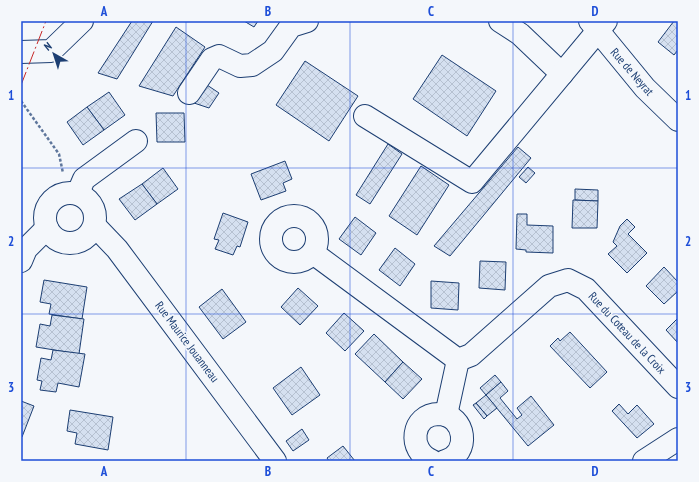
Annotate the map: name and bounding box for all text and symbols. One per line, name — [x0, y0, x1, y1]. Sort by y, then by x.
text: A — [100, 3, 108, 20]
text: B — [265, 3, 271, 20]
text: C — [428, 3, 434, 20]
text: D — [592, 3, 599, 20]
north arrow — [34, 34, 74, 74]
text: N — [41, 39, 54, 54]
street label: Rue de Neyrat — [608, 45, 658, 99]
text: 1 — [8, 87, 14, 104]
text: 1 — [685, 87, 691, 104]
text: 2 — [8, 233, 14, 250]
text: 2 — [685, 233, 691, 250]
street label: Rue du Coteau de la Croix — [586, 289, 669, 377]
street label: Rue Maurice Jouanneau — [152, 298, 223, 385]
text: 3 — [8, 379, 14, 396]
text: 3 — [685, 379, 691, 396]
text: A — [100, 463, 108, 480]
text: B — [265, 463, 271, 480]
text: C — [428, 463, 434, 480]
text: D — [592, 463, 599, 480]

